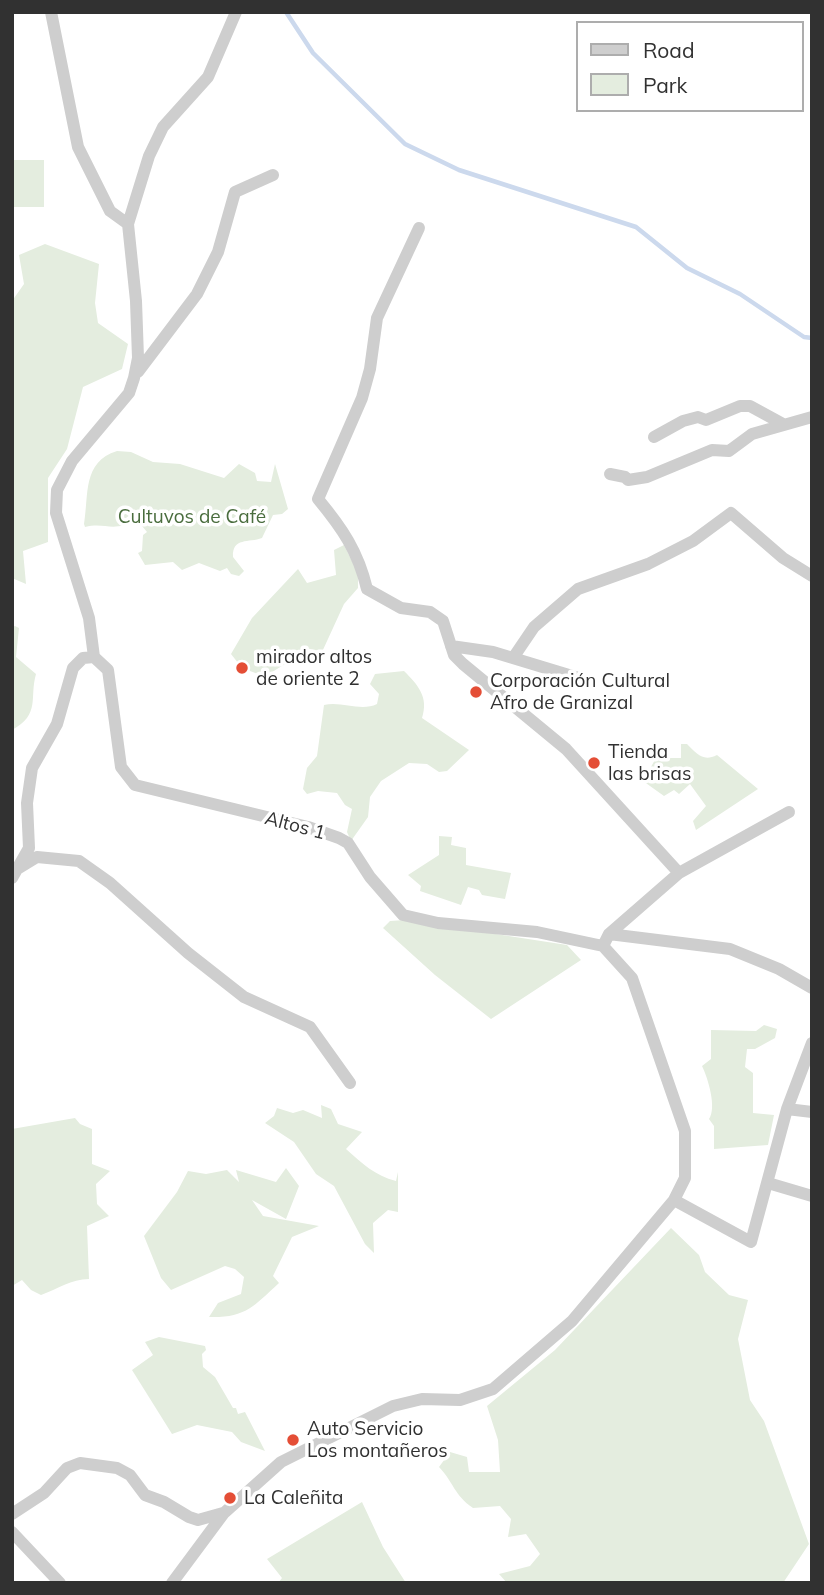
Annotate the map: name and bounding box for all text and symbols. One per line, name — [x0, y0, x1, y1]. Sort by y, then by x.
legend — [576, 21, 803, 112]
text: Road — [643, 37, 694, 63]
text: Park — [643, 72, 687, 98]
park label: Cultuvos de Café — [118, 506, 266, 528]
place label: mirador altos de oriente 2 — [256, 646, 372, 690]
marker: mirador altos de oriente 2 — [234, 660, 250, 676]
place label: Corporación Cultural Afro de Granizal — [490, 670, 670, 714]
marker: Corporación Cultural Afro de Granizal — [468, 684, 484, 700]
place label: Tienda las brisas — [608, 741, 691, 785]
marker: Tienda las brisas — [586, 755, 602, 771]
street label: Altos 1 — [262, 807, 328, 845]
place label: Auto Servicio Los montañeros — [307, 1418, 448, 1462]
marker: Auto Servicio Los montañeros — [285, 1432, 301, 1448]
place label: La Caleñita — [244, 1487, 343, 1509]
marker: La Caleñita — [222, 1490, 238, 1506]

